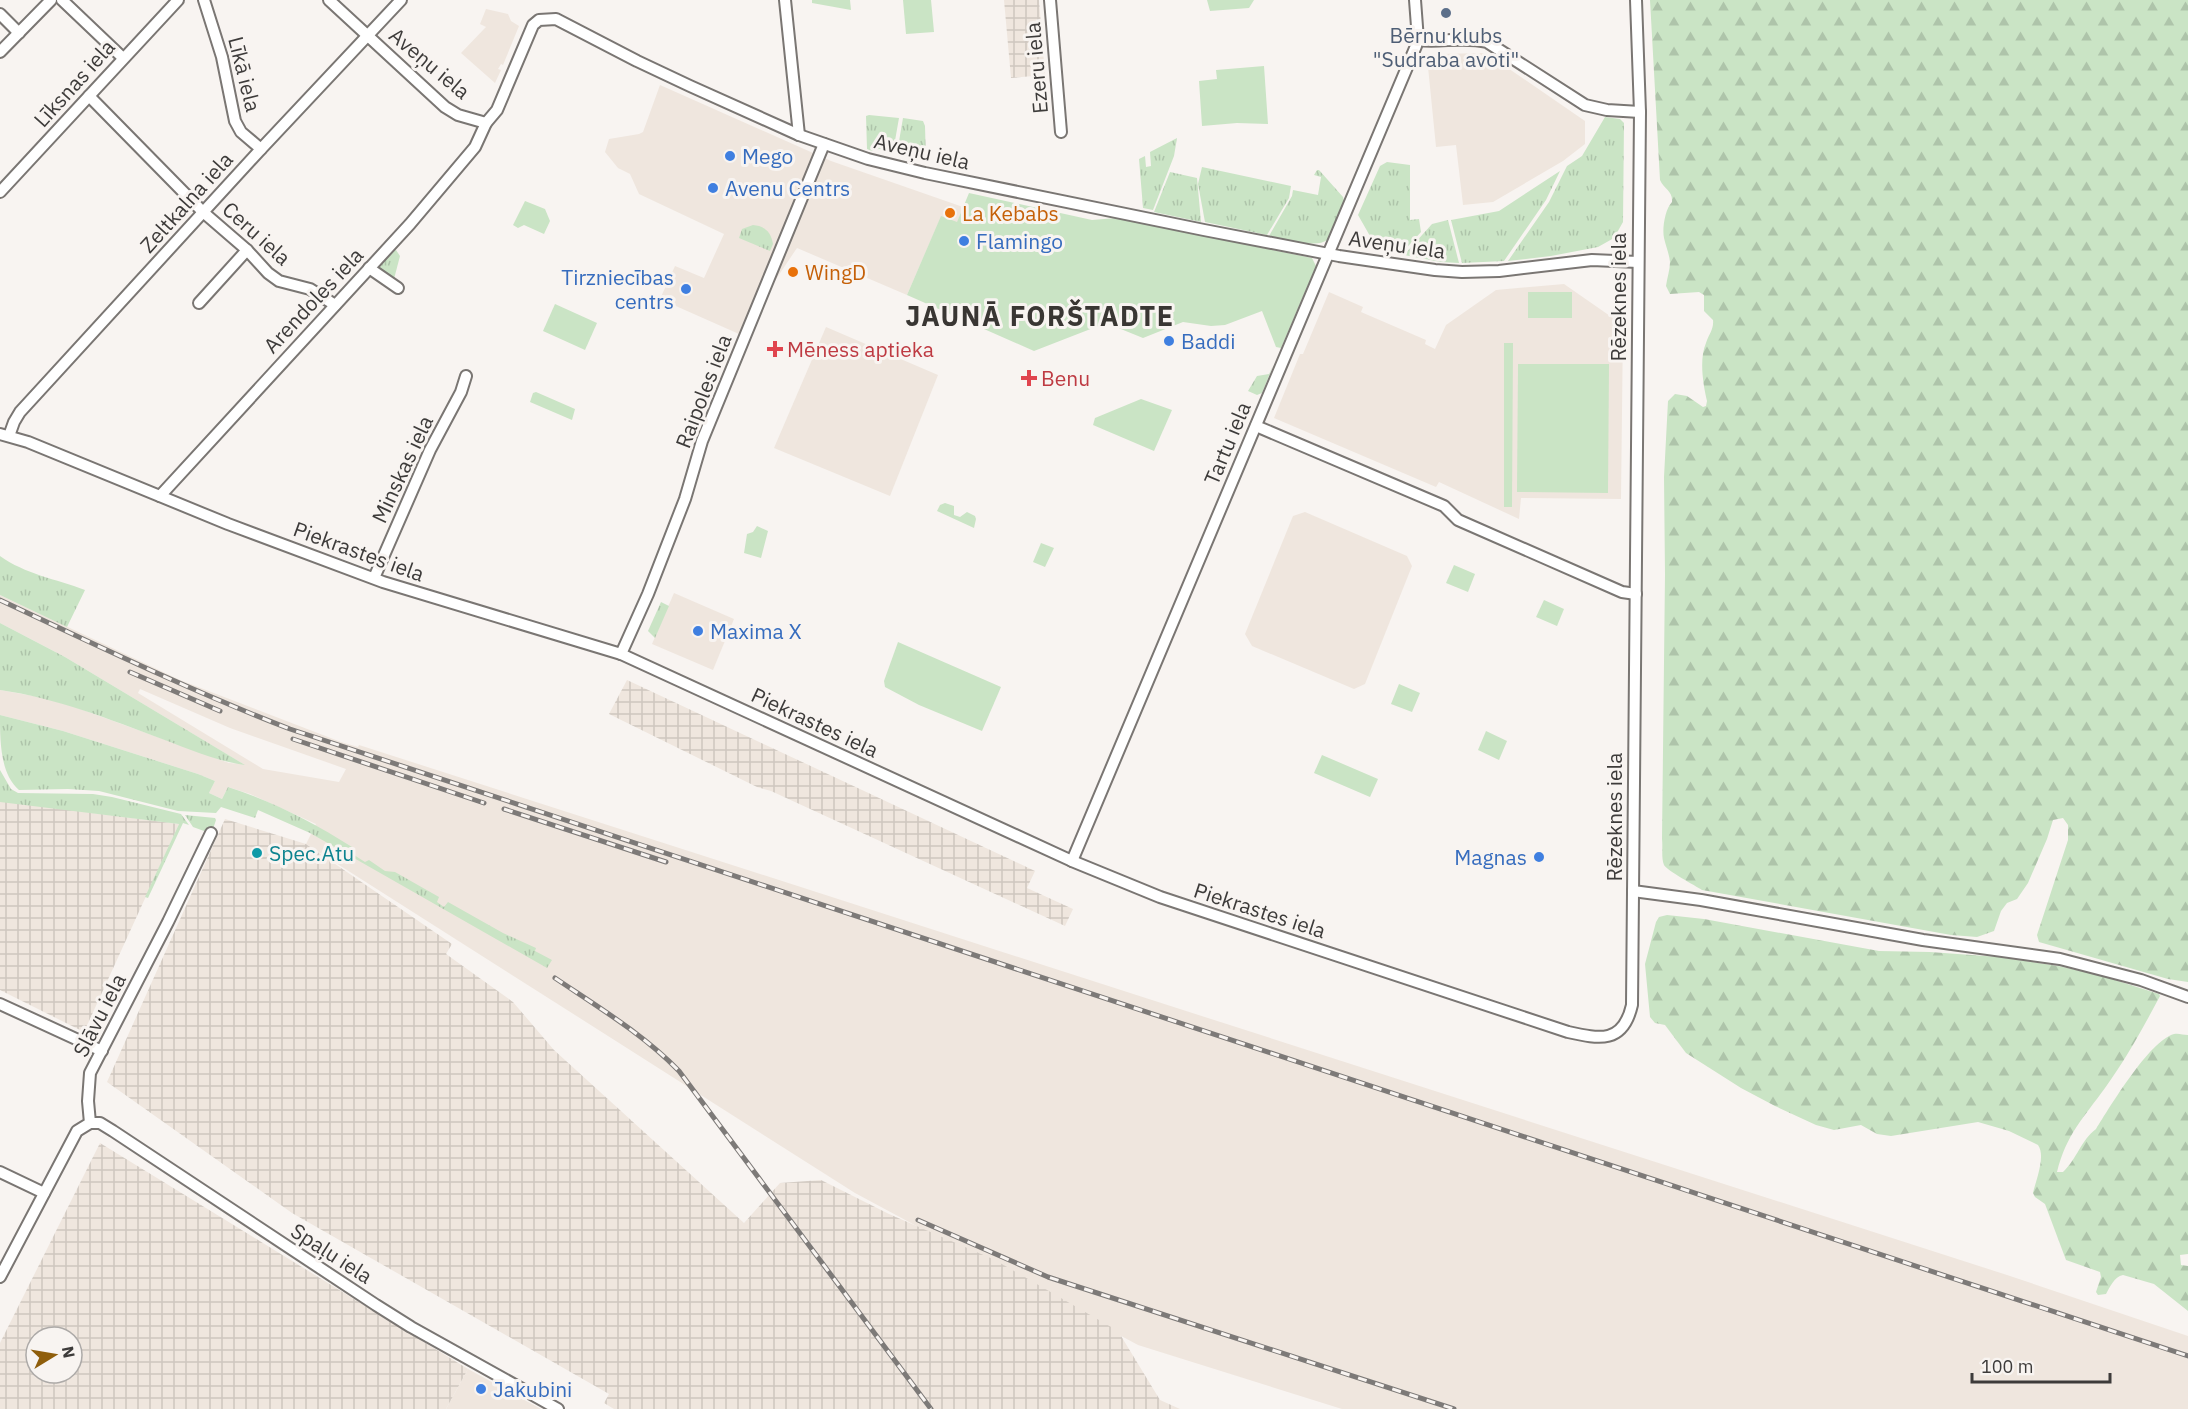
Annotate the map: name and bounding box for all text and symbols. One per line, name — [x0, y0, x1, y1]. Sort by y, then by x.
marker: Bērnu klubs "Sudraba avoti" — [1439, 6, 1453, 20]
street label: Aveņu iela — [384, 21, 476, 105]
street label: Ezeru iela — [1018, 21, 1054, 115]
place label: Bērnu klubs "Sudraba avoti" — [1373, 21, 1519, 73]
street label: Līksnas iela — [27, 33, 121, 133]
street label: Līkā iela — [222, 33, 268, 115]
street label: Aveņu iela — [871, 126, 973, 176]
place label: Mego — [742, 142, 793, 170]
street label: Zeltkalna iela — [133, 146, 239, 258]
marker: Mego — [723, 149, 737, 163]
place label: Avenu Centrs — [725, 174, 850, 202]
marker: Avenu Centrs — [706, 181, 720, 195]
street label: Ceru iela — [217, 195, 297, 271]
place label: La Kebabs — [962, 199, 1059, 227]
marker: La Kebabs — [943, 206, 957, 220]
street label: Aveņu iela — [1347, 223, 1447, 265]
place label: Flamingo — [976, 227, 1063, 255]
street label: Rēzeknes iela — [1604, 232, 1632, 362]
marker: Flamingo — [957, 234, 971, 248]
street label: Arendoles iela — [257, 241, 369, 359]
place label: WingD — [805, 258, 866, 286]
place label: Tirzniecības centrs — [561, 263, 674, 315]
marker: WingD — [786, 265, 800, 279]
marker: Tirzniecības centrs — [679, 282, 693, 296]
district label: JAUNĀ FORŠTADTE — [905, 298, 1175, 333]
place label: Baddi — [1181, 327, 1236, 355]
street label: Raipoles iela — [668, 330, 738, 452]
marker: Baddi — [1162, 334, 1176, 348]
place label: Mēness aptieka — [787, 335, 934, 363]
marker: Mēness aptieka — [768, 342, 782, 356]
place label: Benu — [1041, 364, 1090, 392]
marker: Benu — [1022, 371, 1036, 385]
street label: Tartu iela — [1197, 397, 1257, 489]
street label: Minskas iela — [365, 411, 439, 527]
street label: Piekrastes iela — [290, 514, 428, 588]
place label: Maxima X — [710, 617, 802, 645]
marker: Maxima X — [691, 624, 705, 638]
street label: Piekrastes iela — [747, 680, 883, 764]
street label: Rēzeknes iela — [1600, 752, 1628, 882]
place label: Spec.Atu — [269, 839, 354, 867]
place label: Magnas — [1454, 843, 1527, 871]
marker: Spec.Atu — [250, 846, 264, 860]
marker: Magnas — [1532, 850, 1546, 864]
street label: Piekrastes iela — [1190, 875, 1330, 945]
street label: Slāvu iela — [66, 969, 132, 1061]
street label: Spaļu iela — [286, 1216, 378, 1290]
north arrow — [24, 1325, 84, 1385]
text: N — [58, 1345, 80, 1360]
scale bar — [1972, 1346, 2110, 1384]
text: 100 m — [1981, 1355, 2033, 1378]
place label: Jakubini — [493, 1375, 572, 1403]
marker: Jakubini — [474, 1382, 488, 1396]

